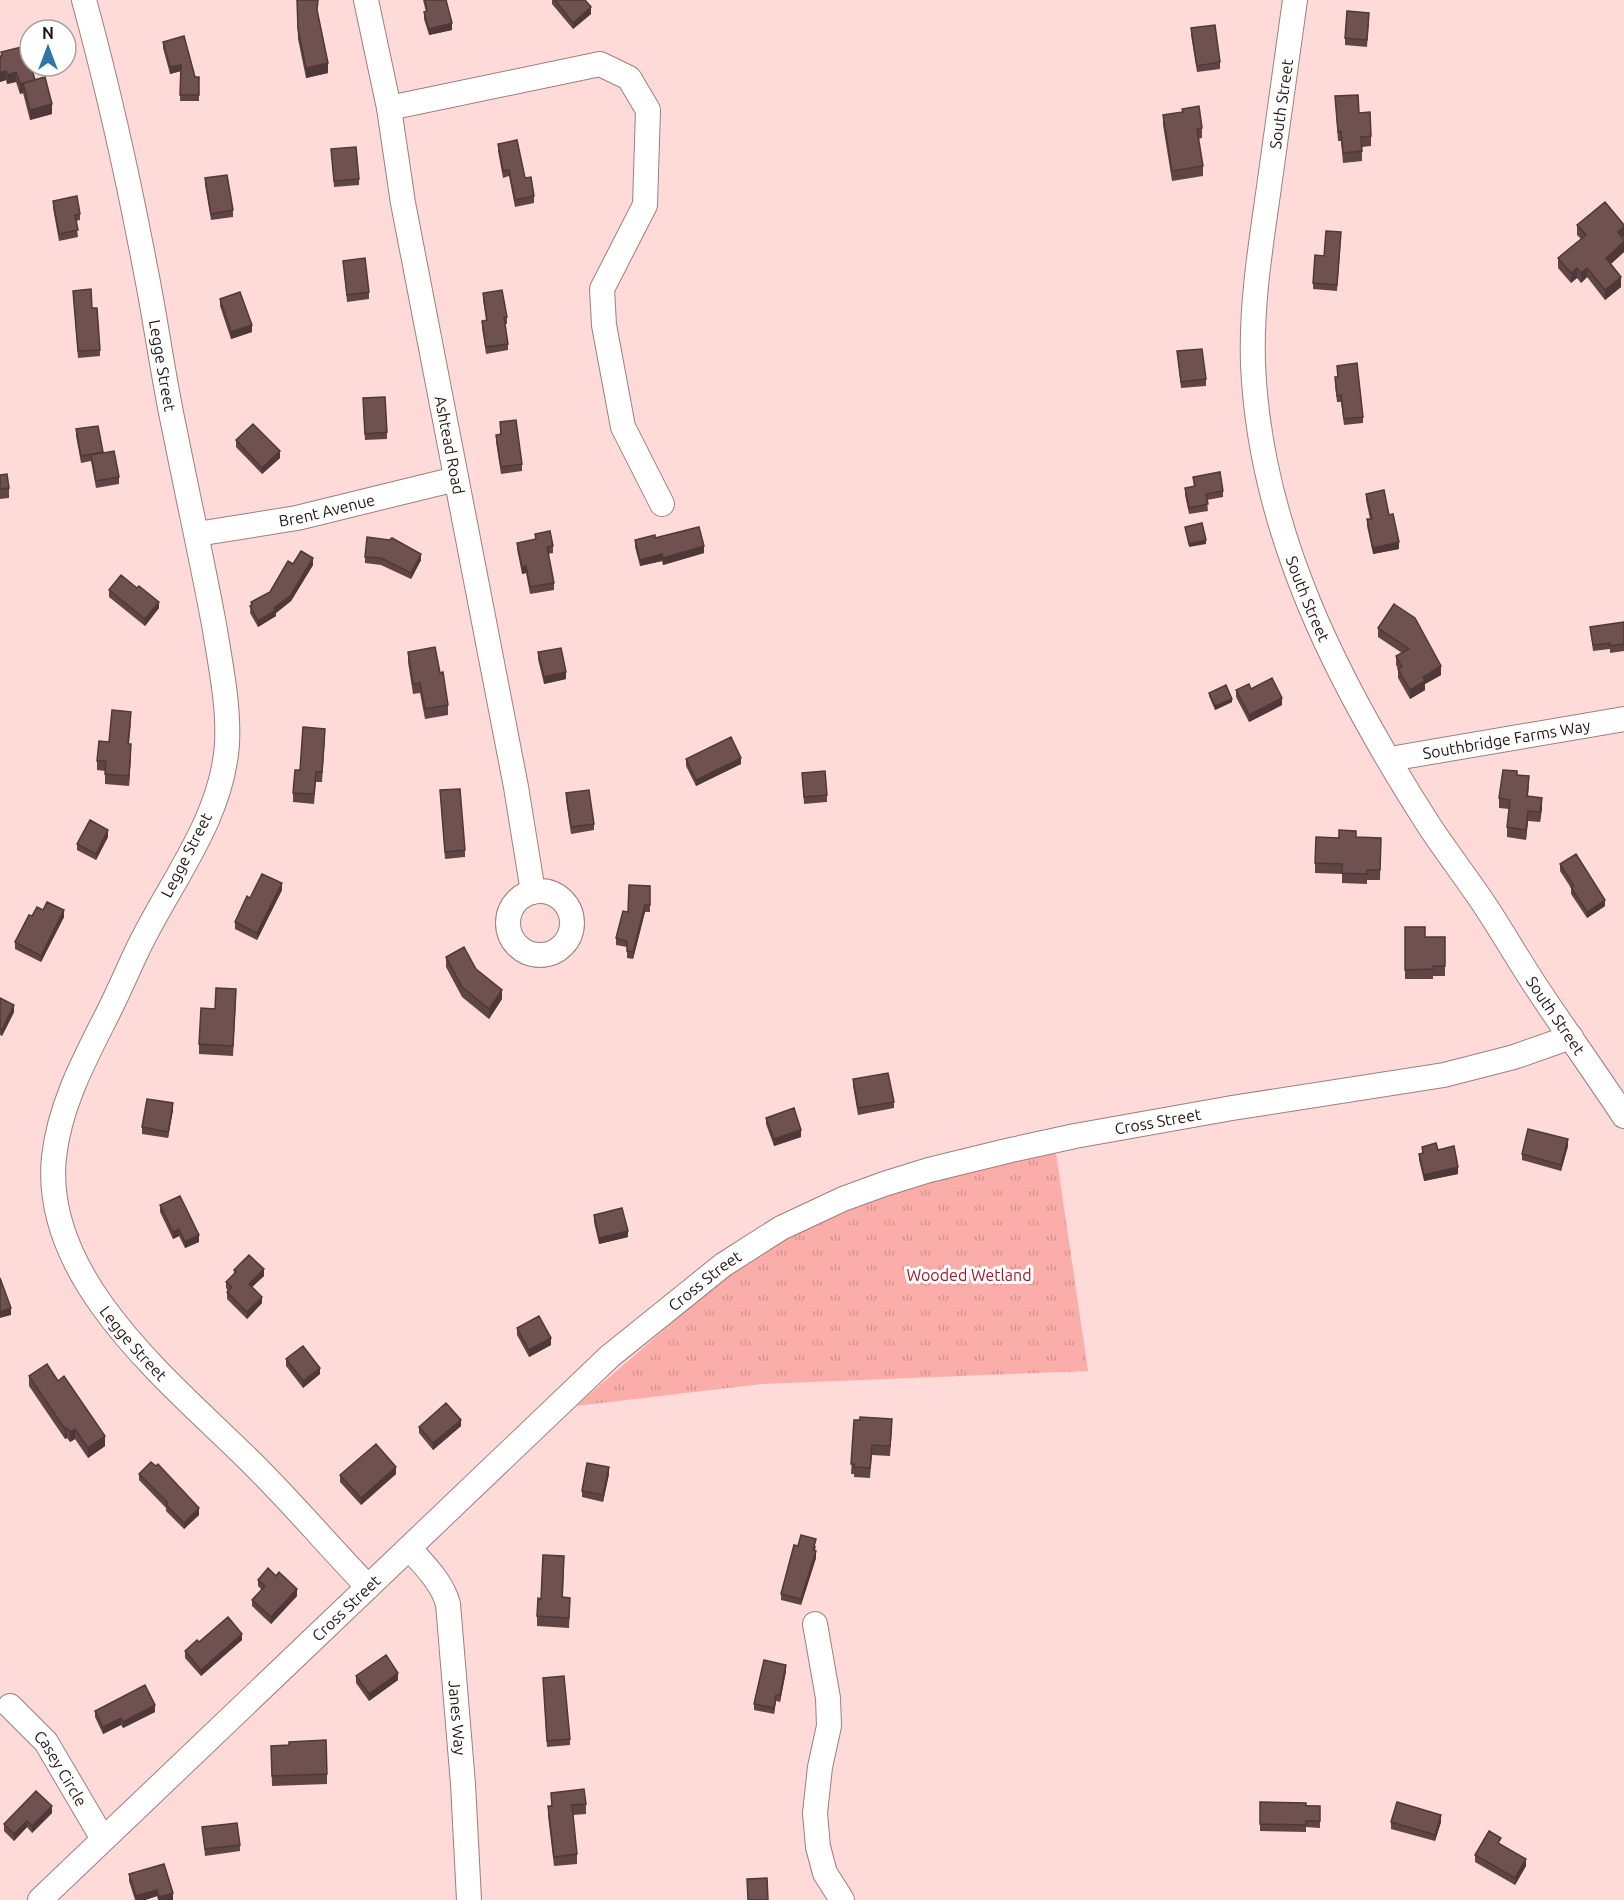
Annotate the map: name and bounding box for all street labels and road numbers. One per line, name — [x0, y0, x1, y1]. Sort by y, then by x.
street label: South Street — [1266, 57, 1296, 150]
street label: Legge Street — [146, 318, 180, 414]
street label: Ashtead Road — [432, 394, 468, 496]
street label: Brent Avenue — [277, 490, 377, 530]
street label: South Street — [1283, 553, 1334, 645]
street label: Southbridge Farms Way — [1421, 716, 1592, 762]
street label: Legge Street — [157, 809, 215, 900]
street label: South Street — [1523, 973, 1589, 1059]
street label: Cross Street — [1113, 1105, 1203, 1138]
street label: Cross Street — [665, 1246, 745, 1315]
street label: Legge Street — [96, 1302, 171, 1385]
street label: Cross Street — [308, 1571, 384, 1645]
street label: Janes Way — [445, 1680, 470, 1756]
street label: Casey Circle — [31, 1727, 91, 1809]

